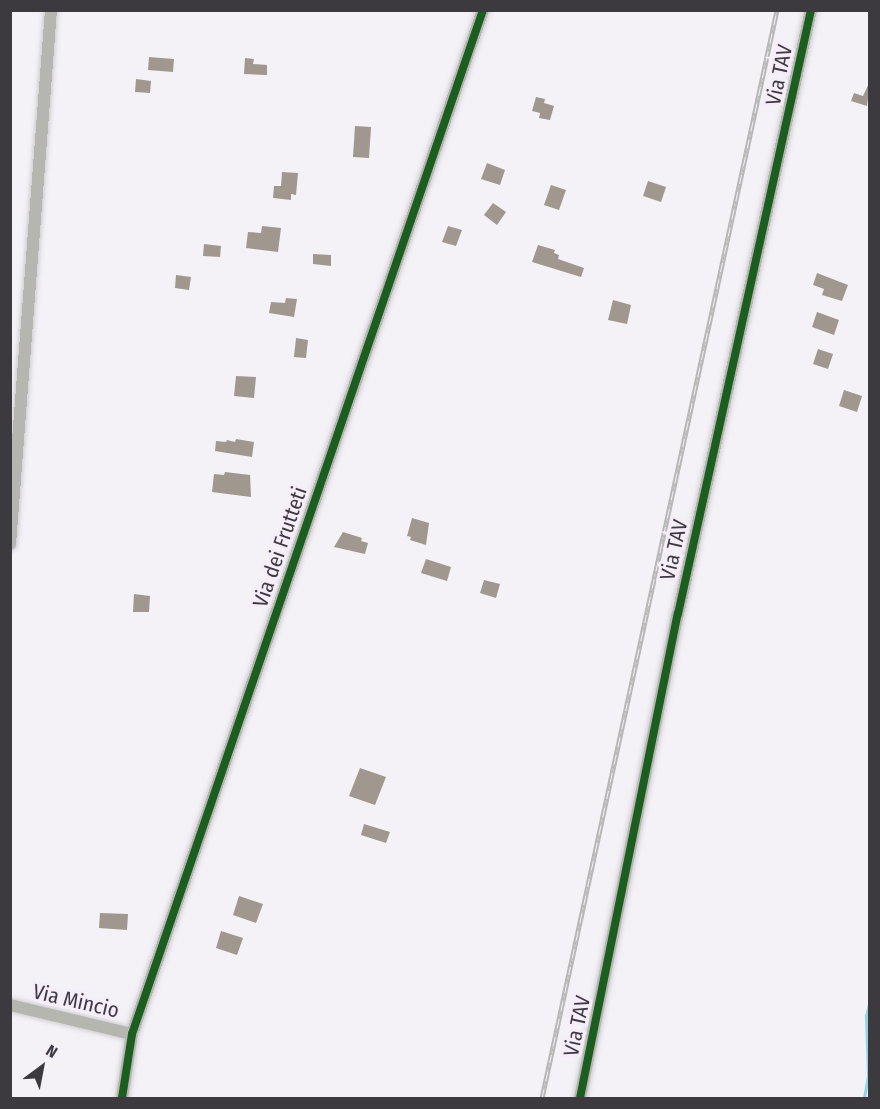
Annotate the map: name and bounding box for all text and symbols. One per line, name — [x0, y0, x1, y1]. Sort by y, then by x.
street label: Via TAV — [760, 42, 798, 108]
street label: Via dei Frutteti — [248, 483, 312, 611]
street label: Via TAV — [655, 517, 693, 583]
street label: Via Mincio — [30, 979, 122, 1023]
street label: Via TAV — [558, 993, 596, 1059]
north arrow — [12, 1037, 72, 1097]
text: N — [43, 1041, 61, 1062]

